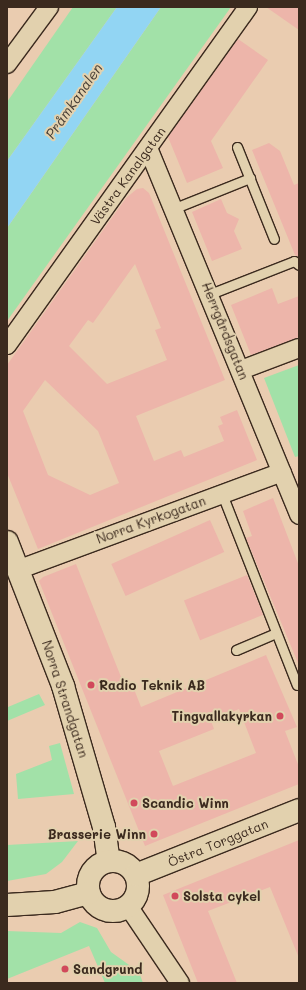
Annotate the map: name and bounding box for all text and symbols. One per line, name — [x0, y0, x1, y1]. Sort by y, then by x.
water label: Pråmkanalen — [42, 60, 106, 142]
street label: Västra Kanalgatan — [87, 124, 169, 228]
street label: Herrgårdsgatan — [198, 280, 252, 382]
street label: Norra Kyrkogatan — [94, 493, 208, 547]
street label: Norra Strandgatan — [39, 638, 91, 760]
place label: Radio Teknik AB — [99, 677, 205, 693]
marker: Radio Teknik AB — [86, 680, 96, 690]
place label: Tingvallakyrkan — [171, 708, 272, 724]
marker: Tingvallakyrkan — [275, 711, 285, 721]
place label: Scandic Winn — [142, 795, 229, 811]
marker: Scandic Winn — [129, 798, 139, 808]
street label: Östra Torggatan — [166, 816, 270, 870]
place label: Brasserie Winn — [48, 826, 146, 842]
marker: Brasserie Winn — [149, 829, 159, 839]
place label: Solsta cykel — [183, 888, 261, 904]
marker: Solsta cykel — [170, 891, 180, 901]
place label: Sandgrund — [73, 961, 142, 977]
marker: Sandgrund — [60, 964, 70, 974]

